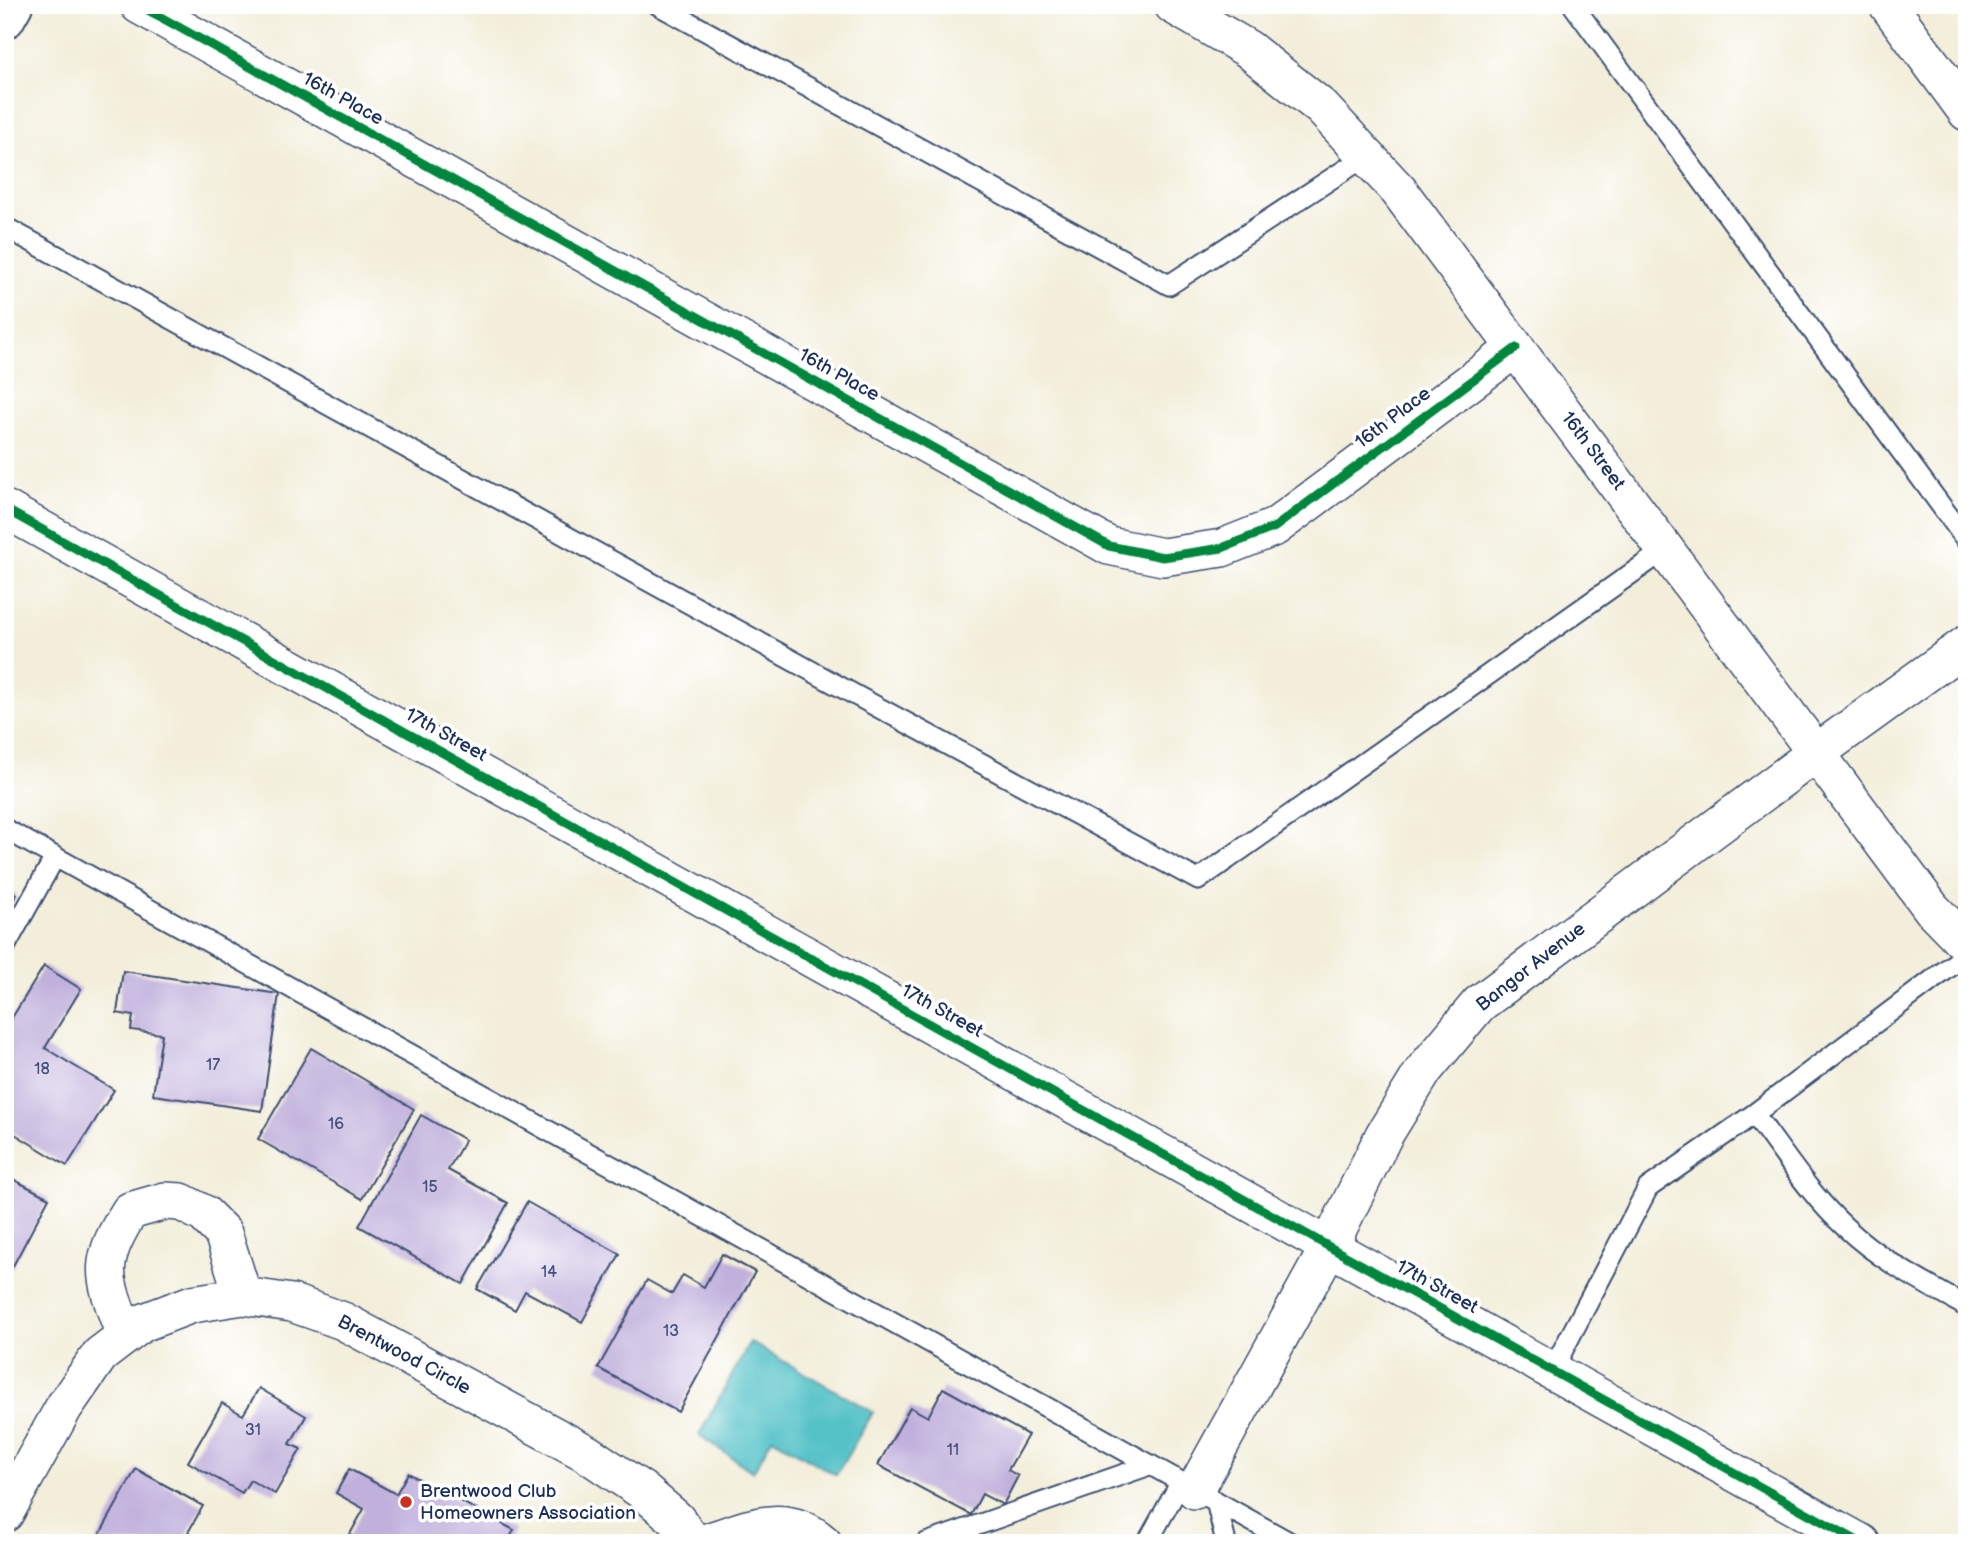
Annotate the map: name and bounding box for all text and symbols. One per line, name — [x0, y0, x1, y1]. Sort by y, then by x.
street label: 16th Place — [299, 67, 387, 131]
street label: 16th Place — [795, 343, 883, 407]
street label: 16th Place — [1351, 382, 1435, 454]
street label: 16th Street — [1556, 407, 1630, 495]
street label: 17th Street — [401, 703, 491, 767]
street label: Bangor Avenue — [1472, 917, 1590, 1017]
street label: 17th Street — [897, 979, 987, 1043]
house number: 17 — [206, 1056, 220, 1075]
house number: 18 — [34, 1060, 50, 1079]
house number: 16 — [328, 1115, 344, 1134]
house number: 15 — [422, 1178, 438, 1197]
street label: 17th Street — [1392, 1255, 1482, 1319]
house number: 14 — [541, 1263, 557, 1282]
street label: Brentwood Circle — [334, 1310, 474, 1400]
house number: 13 — [663, 1322, 679, 1341]
house number: 31 — [245, 1421, 261, 1440]
house number: 11 — [947, 1441, 959, 1460]
place label: Brentwood Club Homeowners Association — [420, 1480, 636, 1525]
marker: Brentwood Club Homeowners Association — [398, 1494, 414, 1510]

